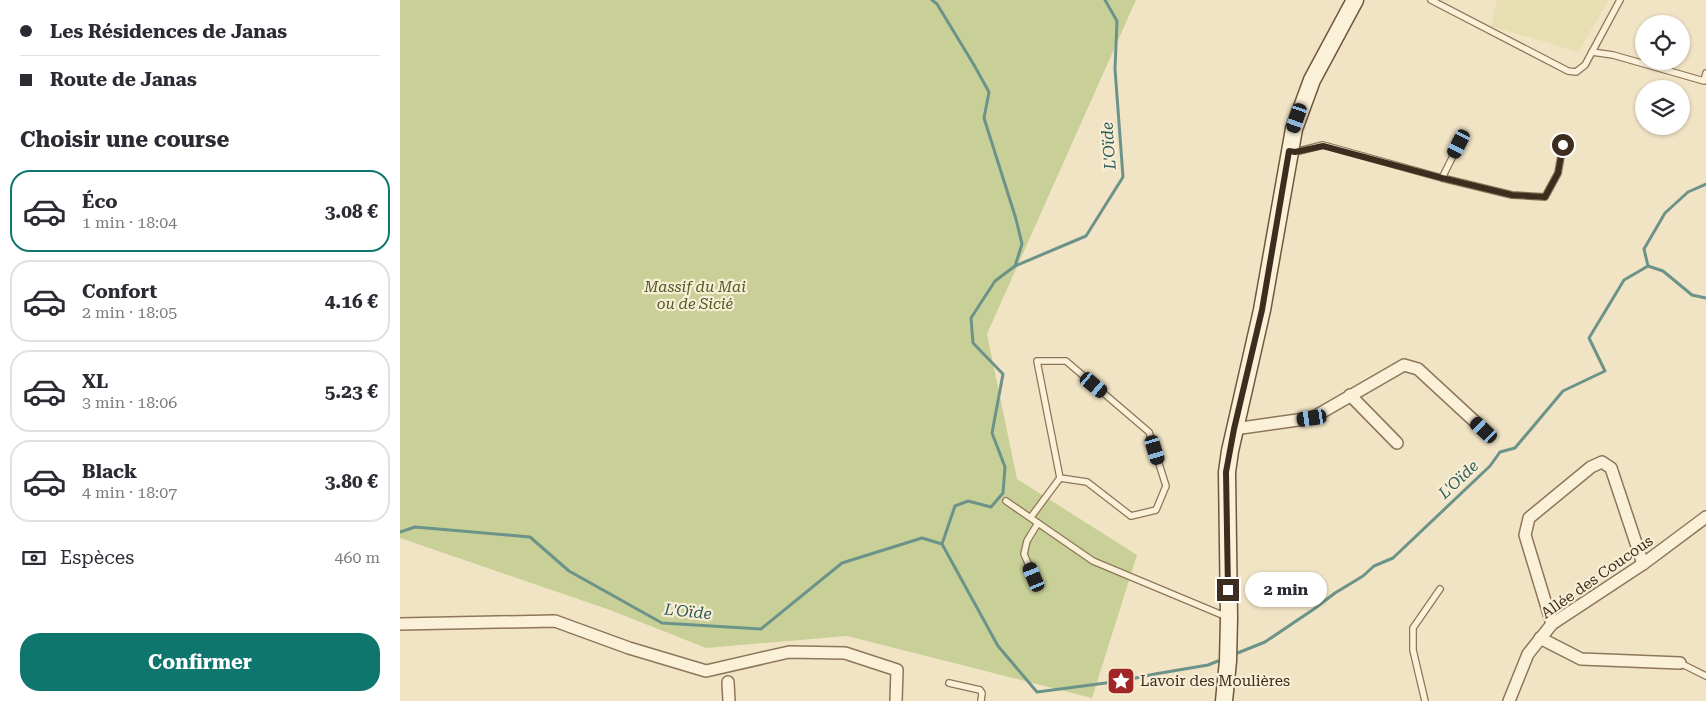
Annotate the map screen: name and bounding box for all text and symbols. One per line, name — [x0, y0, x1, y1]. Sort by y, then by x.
map controls — [1635, 15, 1690, 135]
button: locate — [1635, 15, 1690, 70]
text: Les Résidences de Janas — [50, 20, 287, 43]
text: Route de Janas — [50, 68, 197, 91]
button: layers — [1635, 80, 1690, 135]
car — [1285, 101, 1308, 135]
water label: L'Oïde — [1097, 122, 1120, 171]
text: Choisir une course — [20, 127, 229, 152]
car — [1445, 127, 1472, 161]
route start — [1552, 134, 1574, 156]
icon: car — [22, 189, 67, 234]
text: Éco — [82, 190, 118, 213]
text: 3.08 € — [325, 200, 378, 223]
text: 1 min · 18:04 — [82, 213, 177, 232]
park label: Massif du Mai ou de Sicié — [643, 278, 746, 313]
icon: car — [22, 279, 67, 324]
text: Confort — [82, 280, 157, 303]
text: 4.16 € — [325, 290, 378, 313]
text: 2 min · 18:05 — [82, 303, 177, 322]
icon: car — [22, 369, 67, 414]
text: XL — [82, 370, 108, 393]
car — [1077, 370, 1110, 400]
text: 5.23 € — [325, 380, 378, 403]
text: 3 min · 18:06 — [82, 393, 177, 412]
car — [1296, 408, 1327, 428]
car — [1467, 414, 1500, 446]
car — [1143, 433, 1166, 467]
water label: L'Oïde — [1434, 456, 1482, 503]
icon: car — [22, 459, 67, 504]
text: Black — [82, 460, 137, 483]
text: 3.80 € — [325, 470, 378, 493]
text: 4 min · 18:07 — [82, 483, 177, 502]
street label: Allée des Coucous — [1538, 532, 1656, 622]
icon: cash — [20, 544, 48, 572]
text: Espèces — [60, 546, 134, 569]
text: 460 m — [334, 548, 380, 567]
car — [1021, 560, 1046, 594]
callout: 2 min — [1246, 572, 1328, 608]
route end — [1217, 579, 1239, 601]
text: 2 min — [1264, 580, 1308, 599]
water label: L'Oïde — [662, 599, 713, 623]
button: Confirmer — [20, 633, 380, 691]
place icon: Lavoir des Moulières — [1106, 666, 1136, 696]
place label: Lavoir des Moulières — [1140, 672, 1290, 690]

